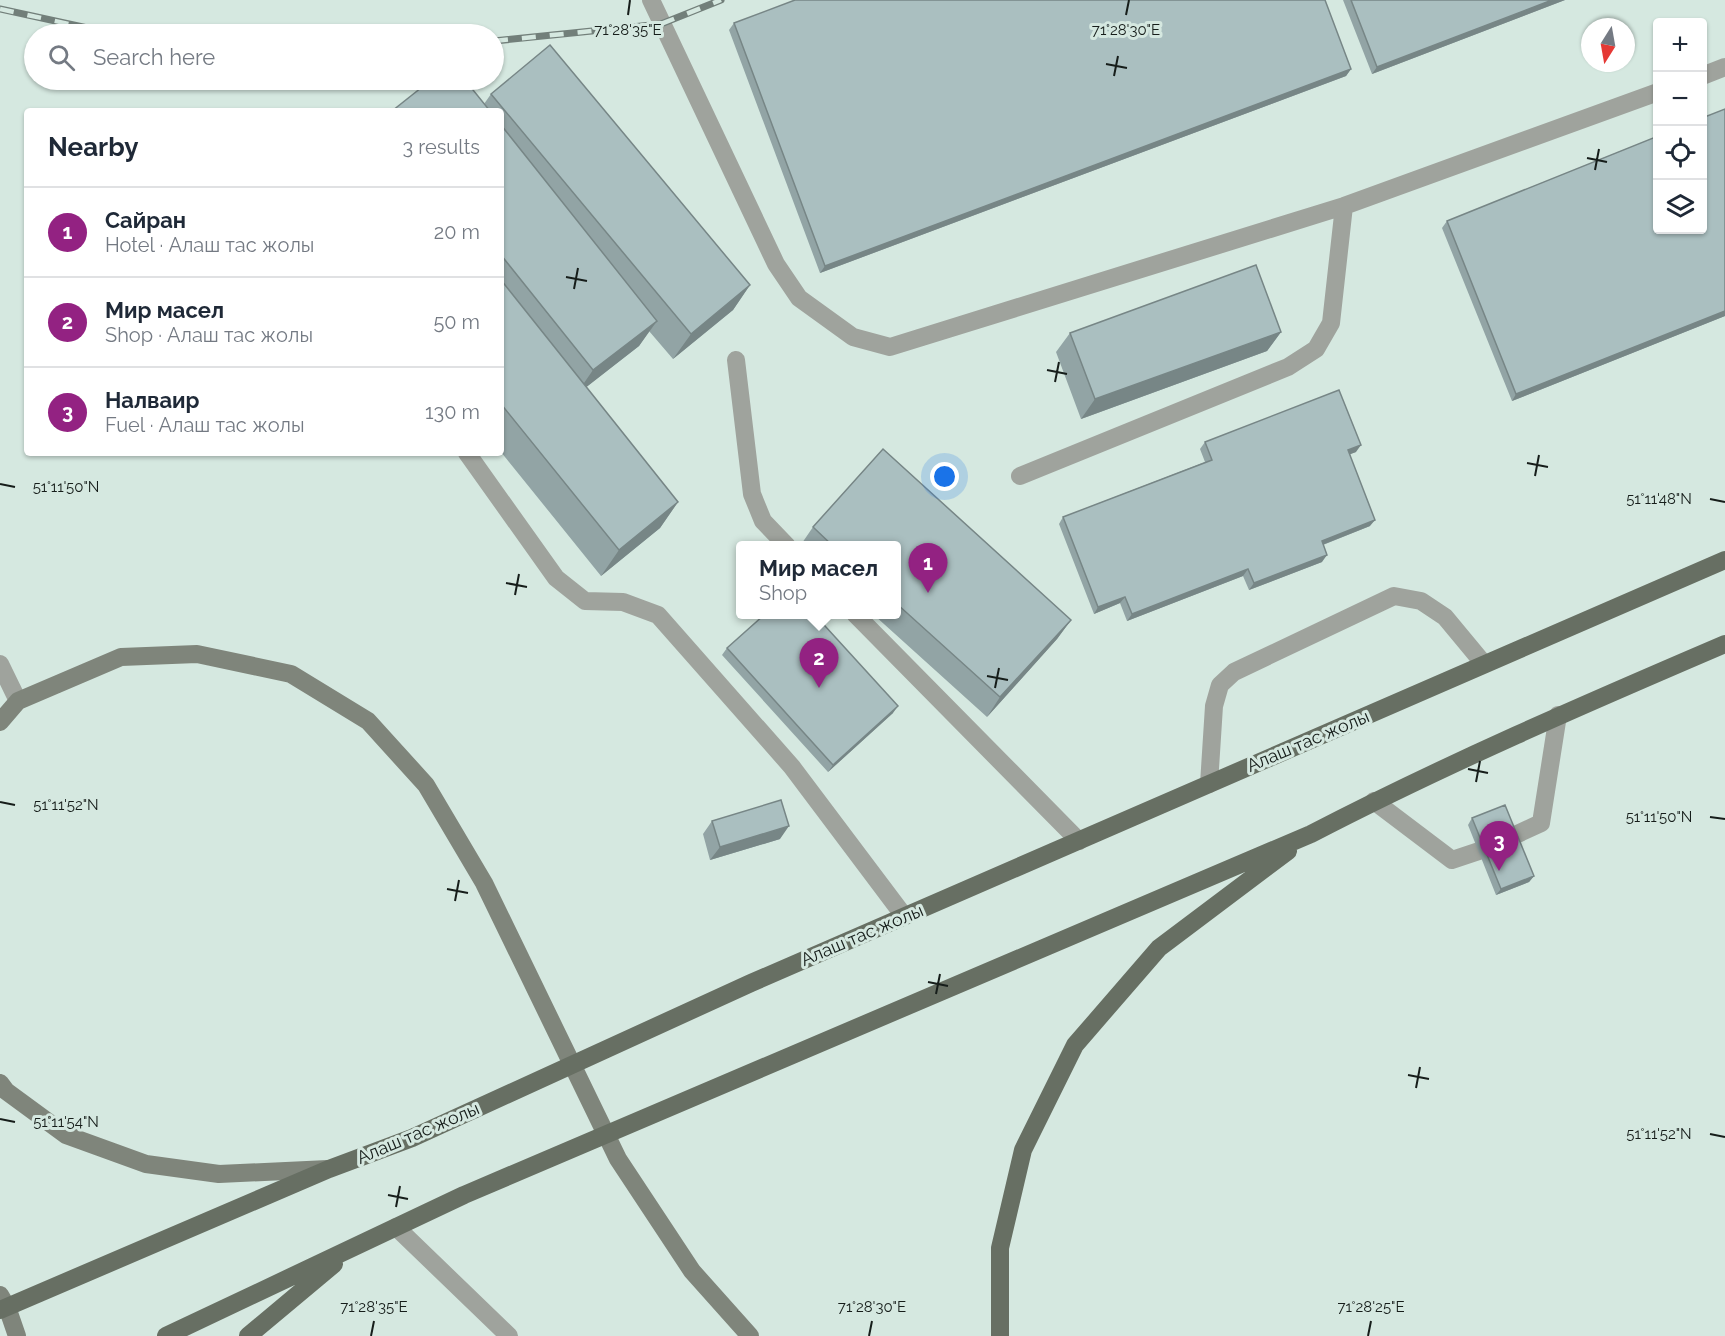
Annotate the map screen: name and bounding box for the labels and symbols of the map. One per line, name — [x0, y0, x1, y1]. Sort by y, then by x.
north arrow — [1581, 18, 1635, 72]
text: 71°28'35"E — [594, 21, 662, 39]
text: 71°28'30"E — [1092, 21, 1160, 39]
your location — [930, 462, 959, 491]
text: 51°11'50"N — [33, 478, 99, 496]
text: 51°11'48"N — [1626, 490, 1692, 508]
pin: 1 — [908, 544, 948, 593]
pin: 2 — [800, 638, 838, 688]
street label: Алаш тас жолы — [1243, 705, 1372, 776]
text: 51°11'52"N — [33, 796, 99, 814]
text: 51°11'50"N — [1626, 808, 1692, 826]
pin: 3 — [1480, 822, 1518, 871]
street label: Алаш тас жолы — [797, 899, 926, 970]
street label: Алаш тас жолы — [353, 1097, 482, 1168]
text: 51°11'54"N — [33, 1113, 99, 1131]
text: 51°11'52"N — [1626, 1125, 1692, 1143]
text: 71°28'35"E — [340, 1298, 408, 1316]
text: 71°28'30"E — [838, 1298, 906, 1316]
text: 71°28'25"E — [1337, 1298, 1405, 1316]

